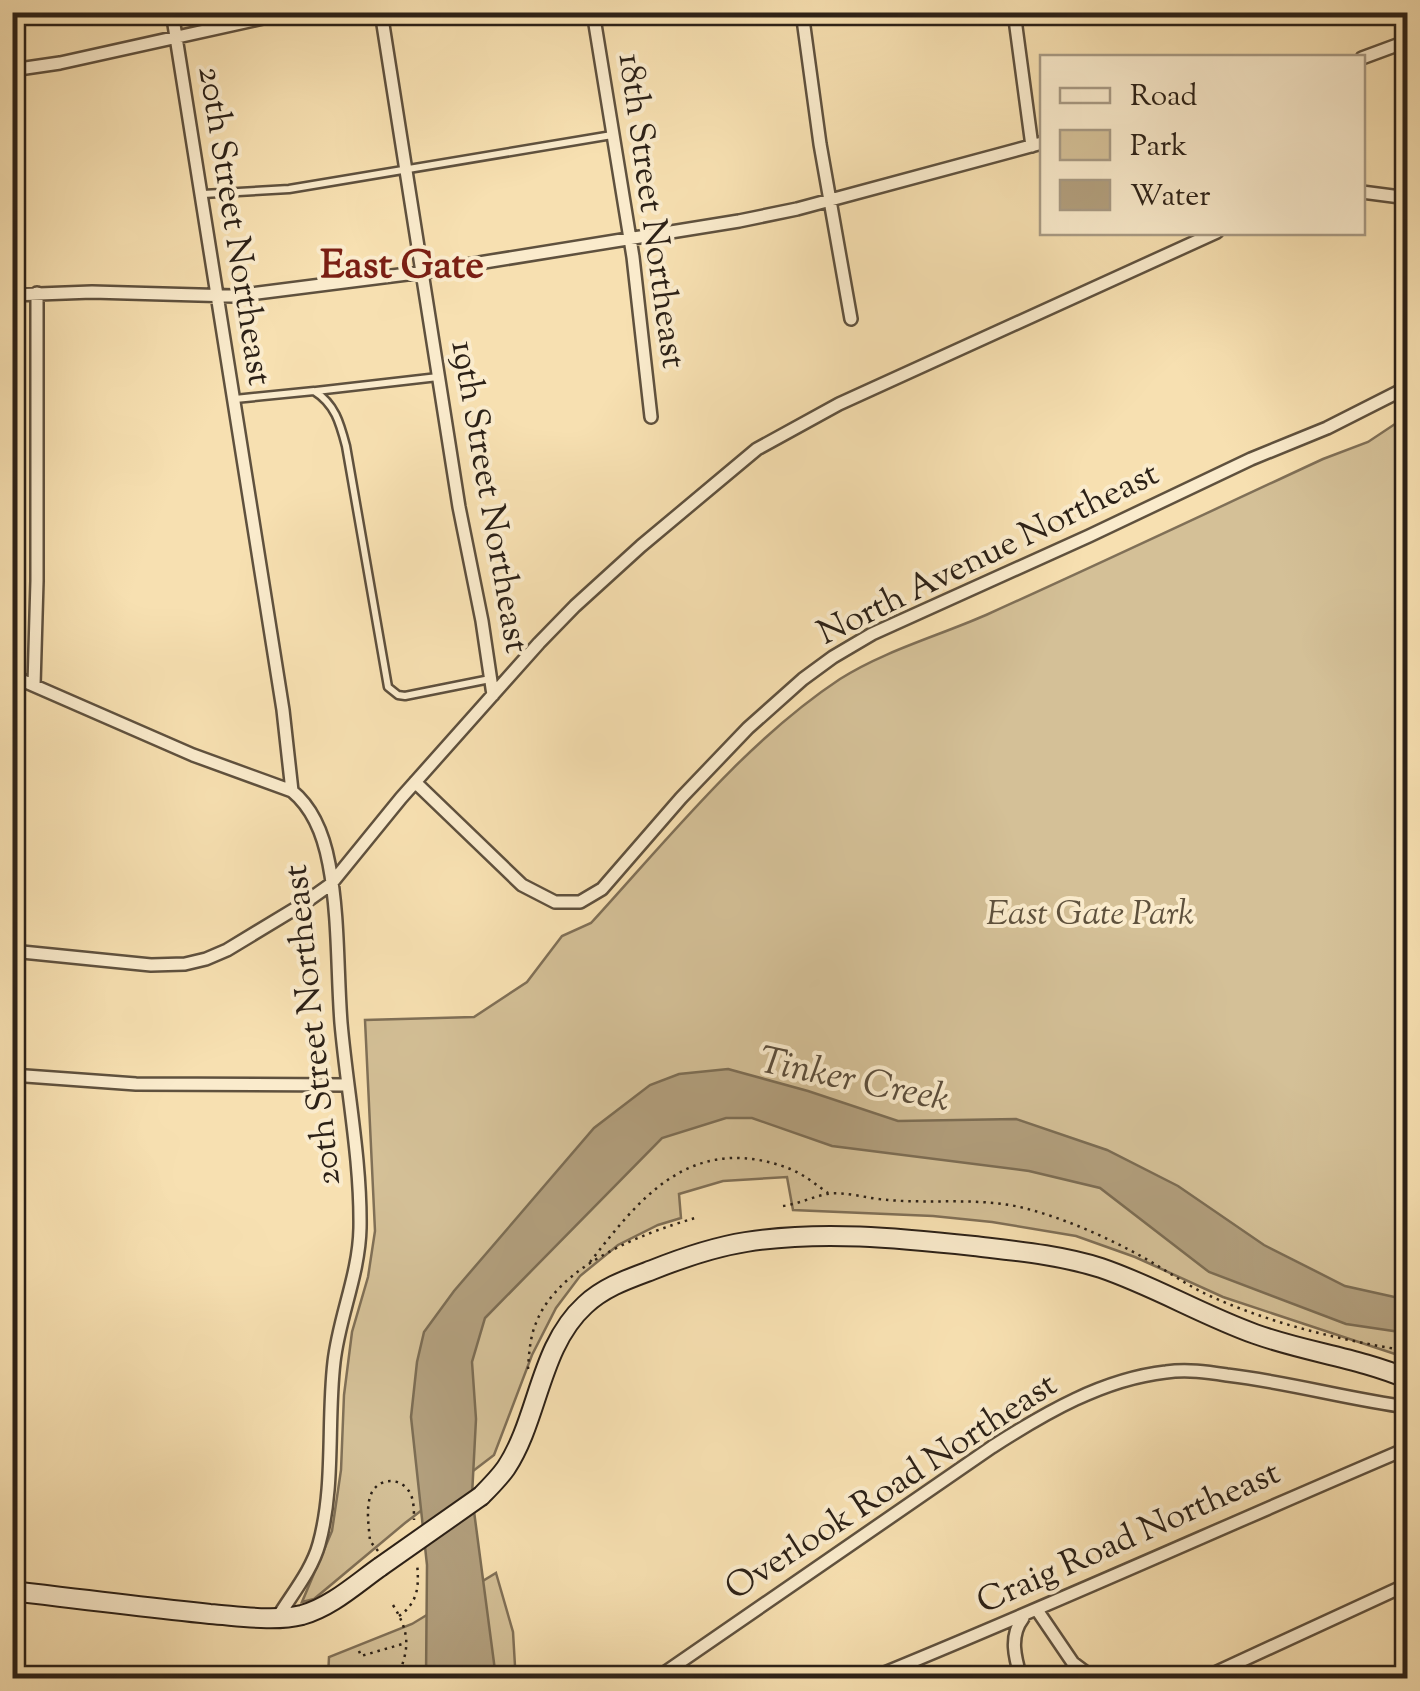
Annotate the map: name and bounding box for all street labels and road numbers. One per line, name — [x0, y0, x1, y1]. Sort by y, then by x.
street label: 18th Street Northeast — [603, 50, 697, 372]
street label: 20th Street Northeast — [183, 63, 283, 389]
street label: 19th Street Northeast — [435, 337, 541, 657]
street label: North Avenue Northeast — [810, 450, 1168, 660]
street label: 20th Street Northeast — [272, 862, 356, 1188]
street label: Overlook Road Northeast — [716, 1361, 1068, 1615]
street label: Craig Road Northeast — [969, 1449, 1289, 1629]

